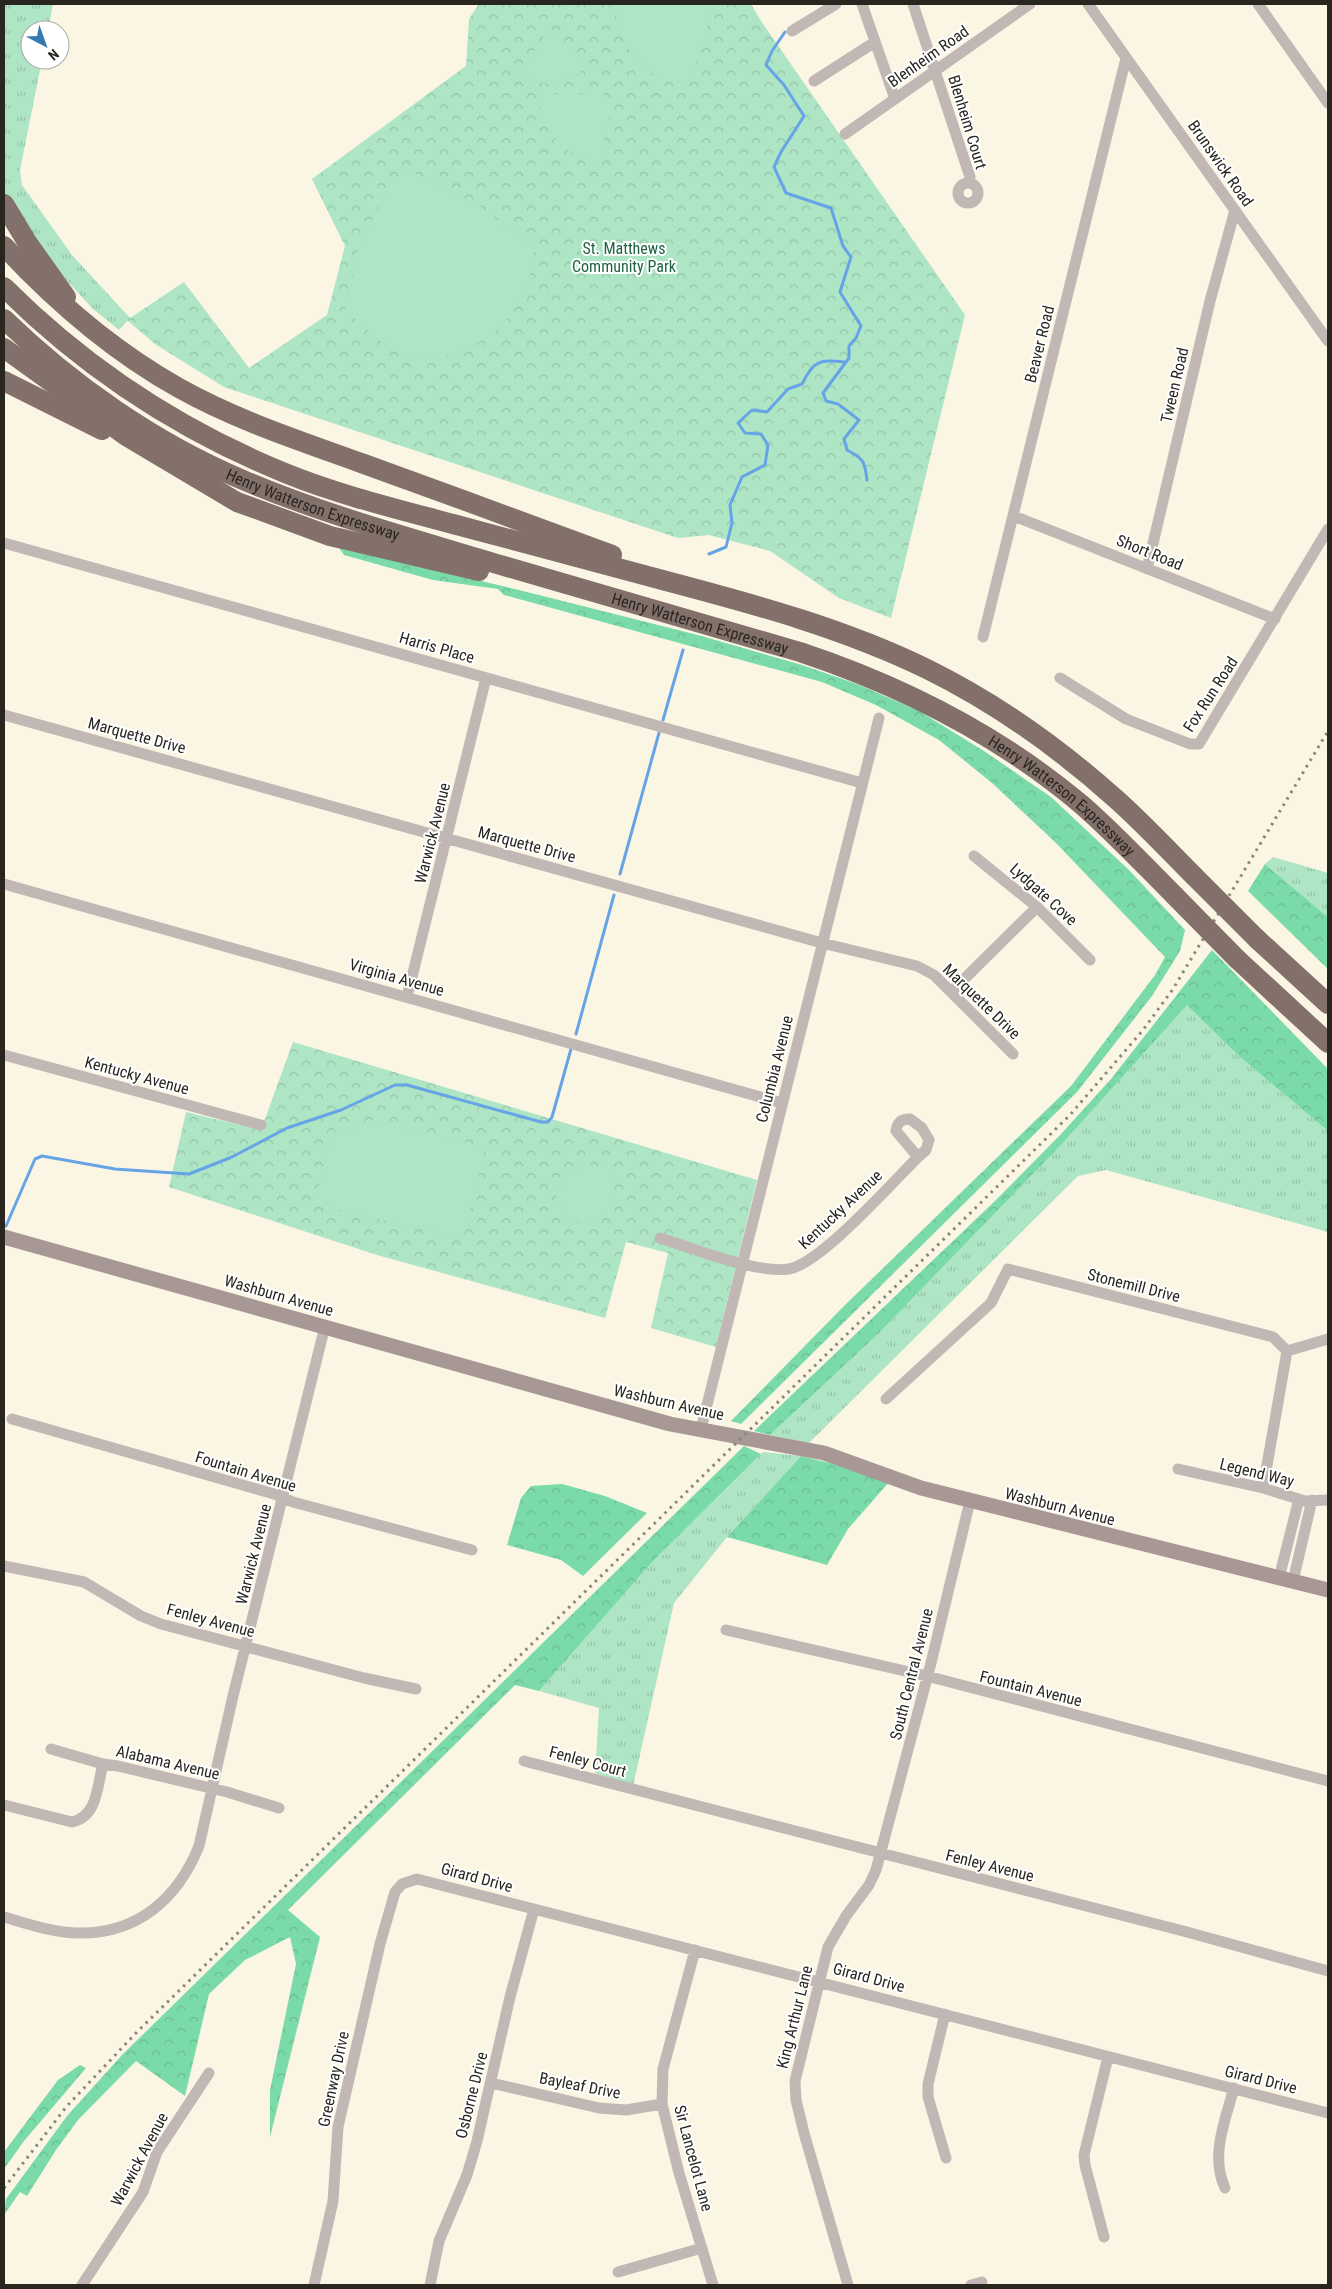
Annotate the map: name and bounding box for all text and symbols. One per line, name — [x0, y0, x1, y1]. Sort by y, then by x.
north arrow — [20, 20, 70, 70]
street label: Blenheim Road — [884, 22, 972, 91]
text: N — [45, 46, 62, 64]
street label: Blenheim Court — [944, 73, 991, 172]
street label: Brunswick Road — [1184, 117, 1257, 210]
park label: St. Matthews Community Park — [572, 239, 677, 276]
street label: Beaver Road — [1021, 304, 1058, 385]
street label: Tween Road — [1157, 346, 1192, 425]
street label: Henry Watterson Expressway — [223, 465, 402, 545]
street label: Short Road — [1114, 531, 1186, 574]
street label: Henry Watterson Expressway — [609, 589, 791, 658]
street label: Harris Place — [397, 628, 477, 667]
street label: Fox Run Road — [1179, 653, 1242, 735]
street label: Marquette Drive — [86, 713, 188, 758]
street label: Henry Watterson Expressway — [985, 731, 1139, 860]
street label: Warwick Avenue — [411, 781, 454, 885]
street label: Marquette Drive — [476, 822, 578, 867]
street label: Lydgate Cove — [1006, 859, 1081, 929]
street label: Virginia Avenue — [347, 955, 446, 1000]
street label: Marquette Drive — [939, 960, 1024, 1043]
street label: Columbia Avenue — [752, 1014, 797, 1125]
street label: Kentucky Avenue — [83, 1052, 191, 1099]
street label: Kentucky Avenue — [795, 1166, 886, 1253]
street label: Stonemill Drive — [1086, 1265, 1182, 1306]
street label: Washburn Avenue — [222, 1271, 336, 1320]
street label: Washburn Avenue — [612, 1381, 726, 1424]
street label: Fountain Avenue — [193, 1447, 299, 1496]
street label: Legend Way — [1218, 1454, 1296, 1491]
street label: Washburn Avenue — [1003, 1484, 1117, 1529]
street label: Warwick Avenue — [232, 1502, 275, 1606]
street label: Fenley Avenue — [165, 1600, 257, 1641]
street label: South Central Avenue — [886, 1606, 937, 1742]
street label: Fountain Avenue — [978, 1667, 1084, 1710]
street label: Alabama Avenue — [114, 1741, 221, 1784]
street label: Fenley Court — [547, 1742, 629, 1781]
street label: Fenley Avenue — [944, 1845, 1036, 1886]
street label: Girard Drive — [439, 1859, 515, 1896]
street label: Girard Drive — [831, 1959, 907, 1996]
street label: King Arthur Lane — [773, 1964, 816, 2071]
street label: Greenway Drive — [314, 2030, 353, 2129]
street label: Osborne Drive — [452, 2050, 491, 2140]
street label: Girard Drive — [1223, 2061, 1299, 2098]
street label: Bayleaf Drive — [538, 2068, 622, 2103]
street label: Sir Lancelot Lane — [670, 2103, 717, 2213]
street label: Warwick Avenue — [107, 2109, 172, 2209]

